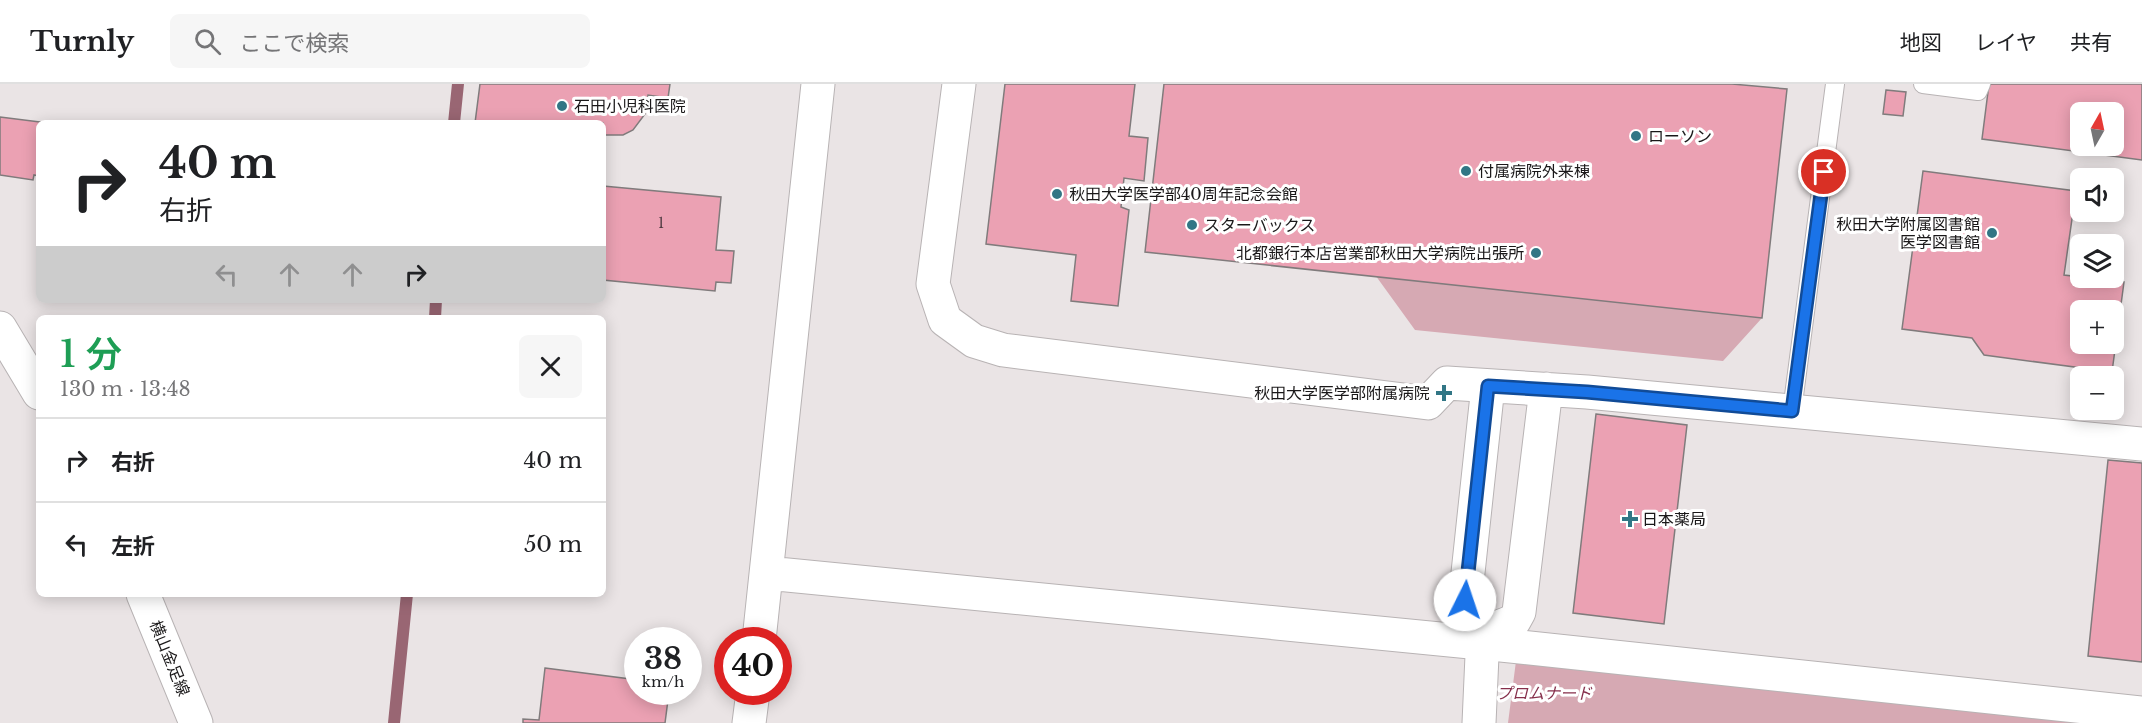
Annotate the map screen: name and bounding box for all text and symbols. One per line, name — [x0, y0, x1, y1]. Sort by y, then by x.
search box — [170, 14, 590, 68]
text: Turnly — [30, 24, 134, 59]
icon: search — [191, 25, 224, 58]
text: ここで検索 — [239, 30, 349, 57]
text: 地図 — [1900, 30, 1942, 56]
text: レイヤ — [1975, 30, 2037, 56]
text: 共有 — [2070, 30, 2112, 56]
place label: 石田小児科医院 — [574, 96, 686, 116]
marker: 石田小児科医院 — [555, 99, 569, 113]
north arrow — [2070, 102, 2124, 156]
map controls — [2070, 102, 2124, 420]
place label: ローソン — [1648, 126, 1712, 146]
marker: ローソン — [1629, 129, 1643, 143]
text: 40 m — [159, 137, 276, 189]
icon: right — [60, 144, 138, 222]
pin — [1798, 146, 1849, 197]
icon: arrive — [1807, 155, 1840, 188]
place label: 付属病院外来棟 — [1478, 161, 1590, 181]
marker: 付属病院外来棟 — [1459, 164, 1473, 178]
button: sound — [2070, 168, 2124, 222]
place label: 秋田大学医学部40周年記念会館 — [1069, 184, 1298, 204]
marker: 秋田大学医学部40周年記念会館 — [1050, 187, 1064, 201]
text: 右折 — [159, 194, 213, 227]
house number: 1 — [658, 214, 664, 232]
place label: 秋田大学附属図書館 医学図書館 — [1836, 214, 1980, 252]
place label: スターバックス — [1204, 215, 1315, 235]
marker: スターバックス — [1185, 218, 1199, 232]
marker: 秋田大学附属図書館 医学図書館 — [1985, 226, 1999, 240]
button: layers — [2070, 234, 2124, 288]
place label: 北都銀行本店営業部秋田大学病院出張所 — [1236, 243, 1524, 263]
marker: 北都銀行本店営業部秋田大学病院出張所 — [1529, 246, 1543, 260]
icon: left — [210, 258, 243, 291]
icon: ahead — [273, 258, 306, 291]
icon: ahead — [336, 258, 369, 291]
icon: right — [399, 258, 432, 291]
button: + — [2070, 300, 2124, 354]
text: 1 分 — [60, 332, 122, 377]
button: close — [519, 335, 582, 398]
button: − — [2070, 366, 2124, 420]
text: 130 m · 13:48 — [60, 377, 191, 401]
place label: 秋田大学医学部附属病院 — [1254, 383, 1430, 403]
marker: 秋田大学医学部附属病院 — [1435, 384, 1453, 402]
icon: right — [60, 444, 93, 477]
text: 40 m — [524, 447, 582, 474]
text: 右折 — [111, 449, 155, 476]
place label: 日本薬局 — [1642, 509, 1706, 529]
marker: 日本薬局 — [1623, 512, 1637, 526]
icon: left — [60, 528, 93, 561]
text: 50 m — [524, 531, 582, 558]
text: 左折 — [111, 533, 155, 560]
position arrow — [1433, 568, 1497, 632]
street label: 横山金足線 — [146, 617, 194, 699]
speed limit sign: 40 — [714, 627, 792, 705]
text: 38 — [644, 640, 682, 677]
text: km/h — [642, 672, 684, 691]
park label: プロムナード — [1496, 683, 1593, 703]

